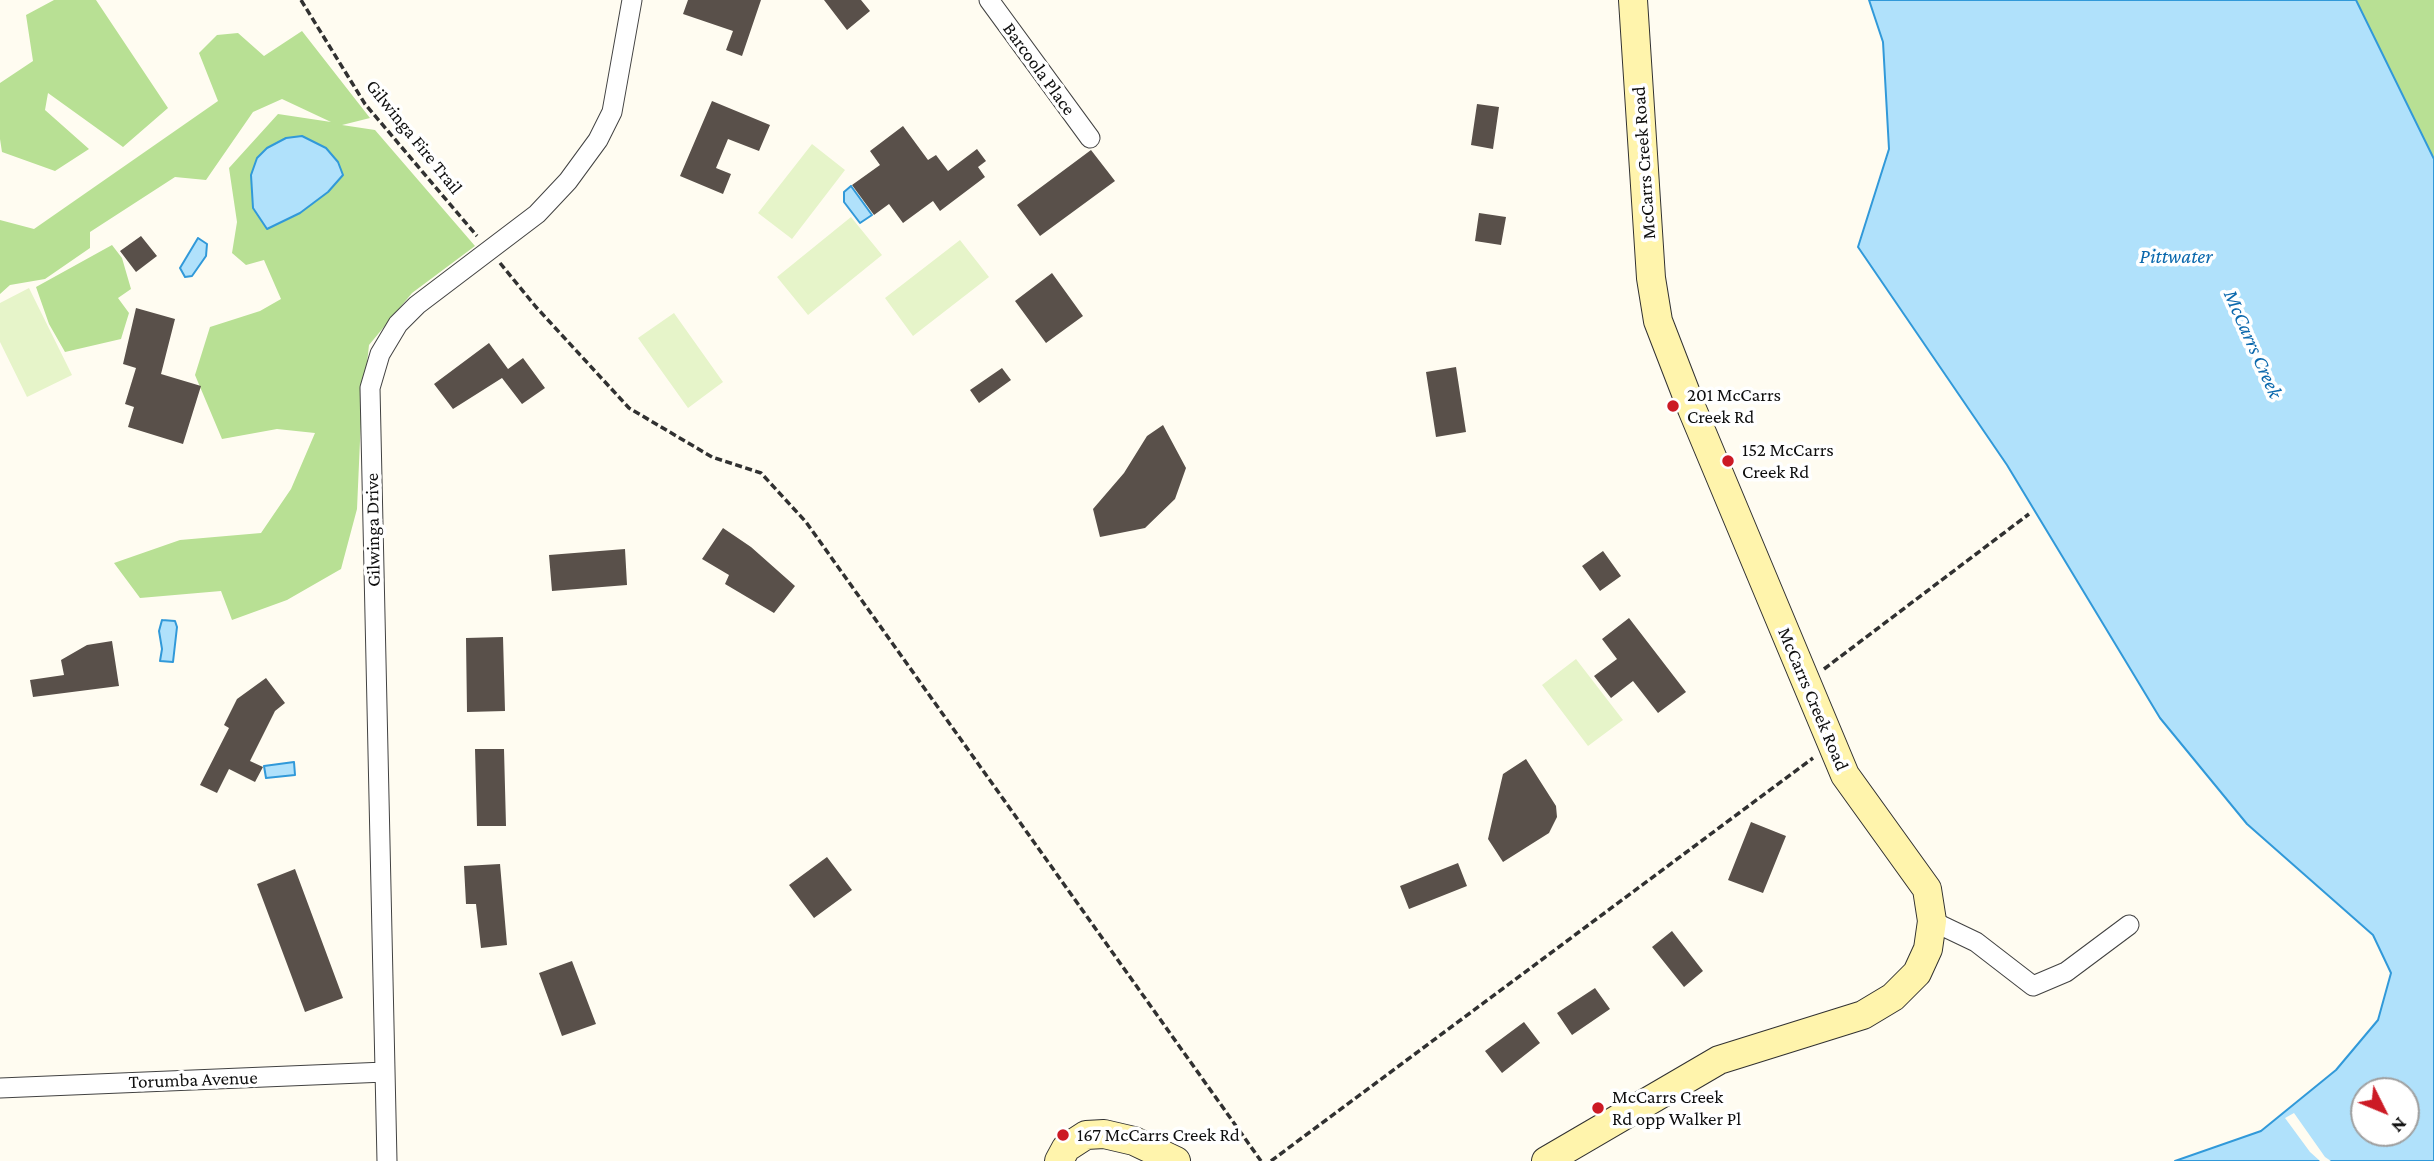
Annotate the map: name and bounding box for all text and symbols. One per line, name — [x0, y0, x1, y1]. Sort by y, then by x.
street label: Barcoola Place — [998, 18, 1080, 120]
street label: Gilwinga Fire Trail — [361, 75, 467, 199]
street label: McCarrs Creek Road — [1627, 86, 1661, 240]
water label: Pittwater — [2139, 244, 2213, 270]
water label: McCarrs Creek — [2218, 286, 2288, 402]
place label: 201 McCarrs Creek Rd — [1687, 384, 1781, 428]
marker: 201 McCarrs Creek Rd — [1665, 398, 1681, 414]
place label: 152 McCarrs Creek Rd — [1742, 439, 1834, 483]
marker: 152 McCarrs Creek Rd — [1720, 453, 1736, 469]
street label: Gilwinga Drive — [361, 473, 385, 587]
street label: McCarrs Creek Road — [1773, 624, 1853, 774]
street label: Torumba Avenue — [128, 1066, 258, 1094]
north arrow — [2350, 1077, 2420, 1147]
place label: McCarrs Creek Rd opp Walker Pl — [1612, 1086, 1741, 1130]
marker: McCarrs Creek Rd opp Walker Pl — [1590, 1100, 1606, 1116]
text: N — [2387, 1113, 2411, 1137]
place label: 167 McCarrs Creek Rd — [1077, 1124, 1240, 1146]
marker: 167 McCarrs Creek Rd — [1055, 1127, 1071, 1143]

